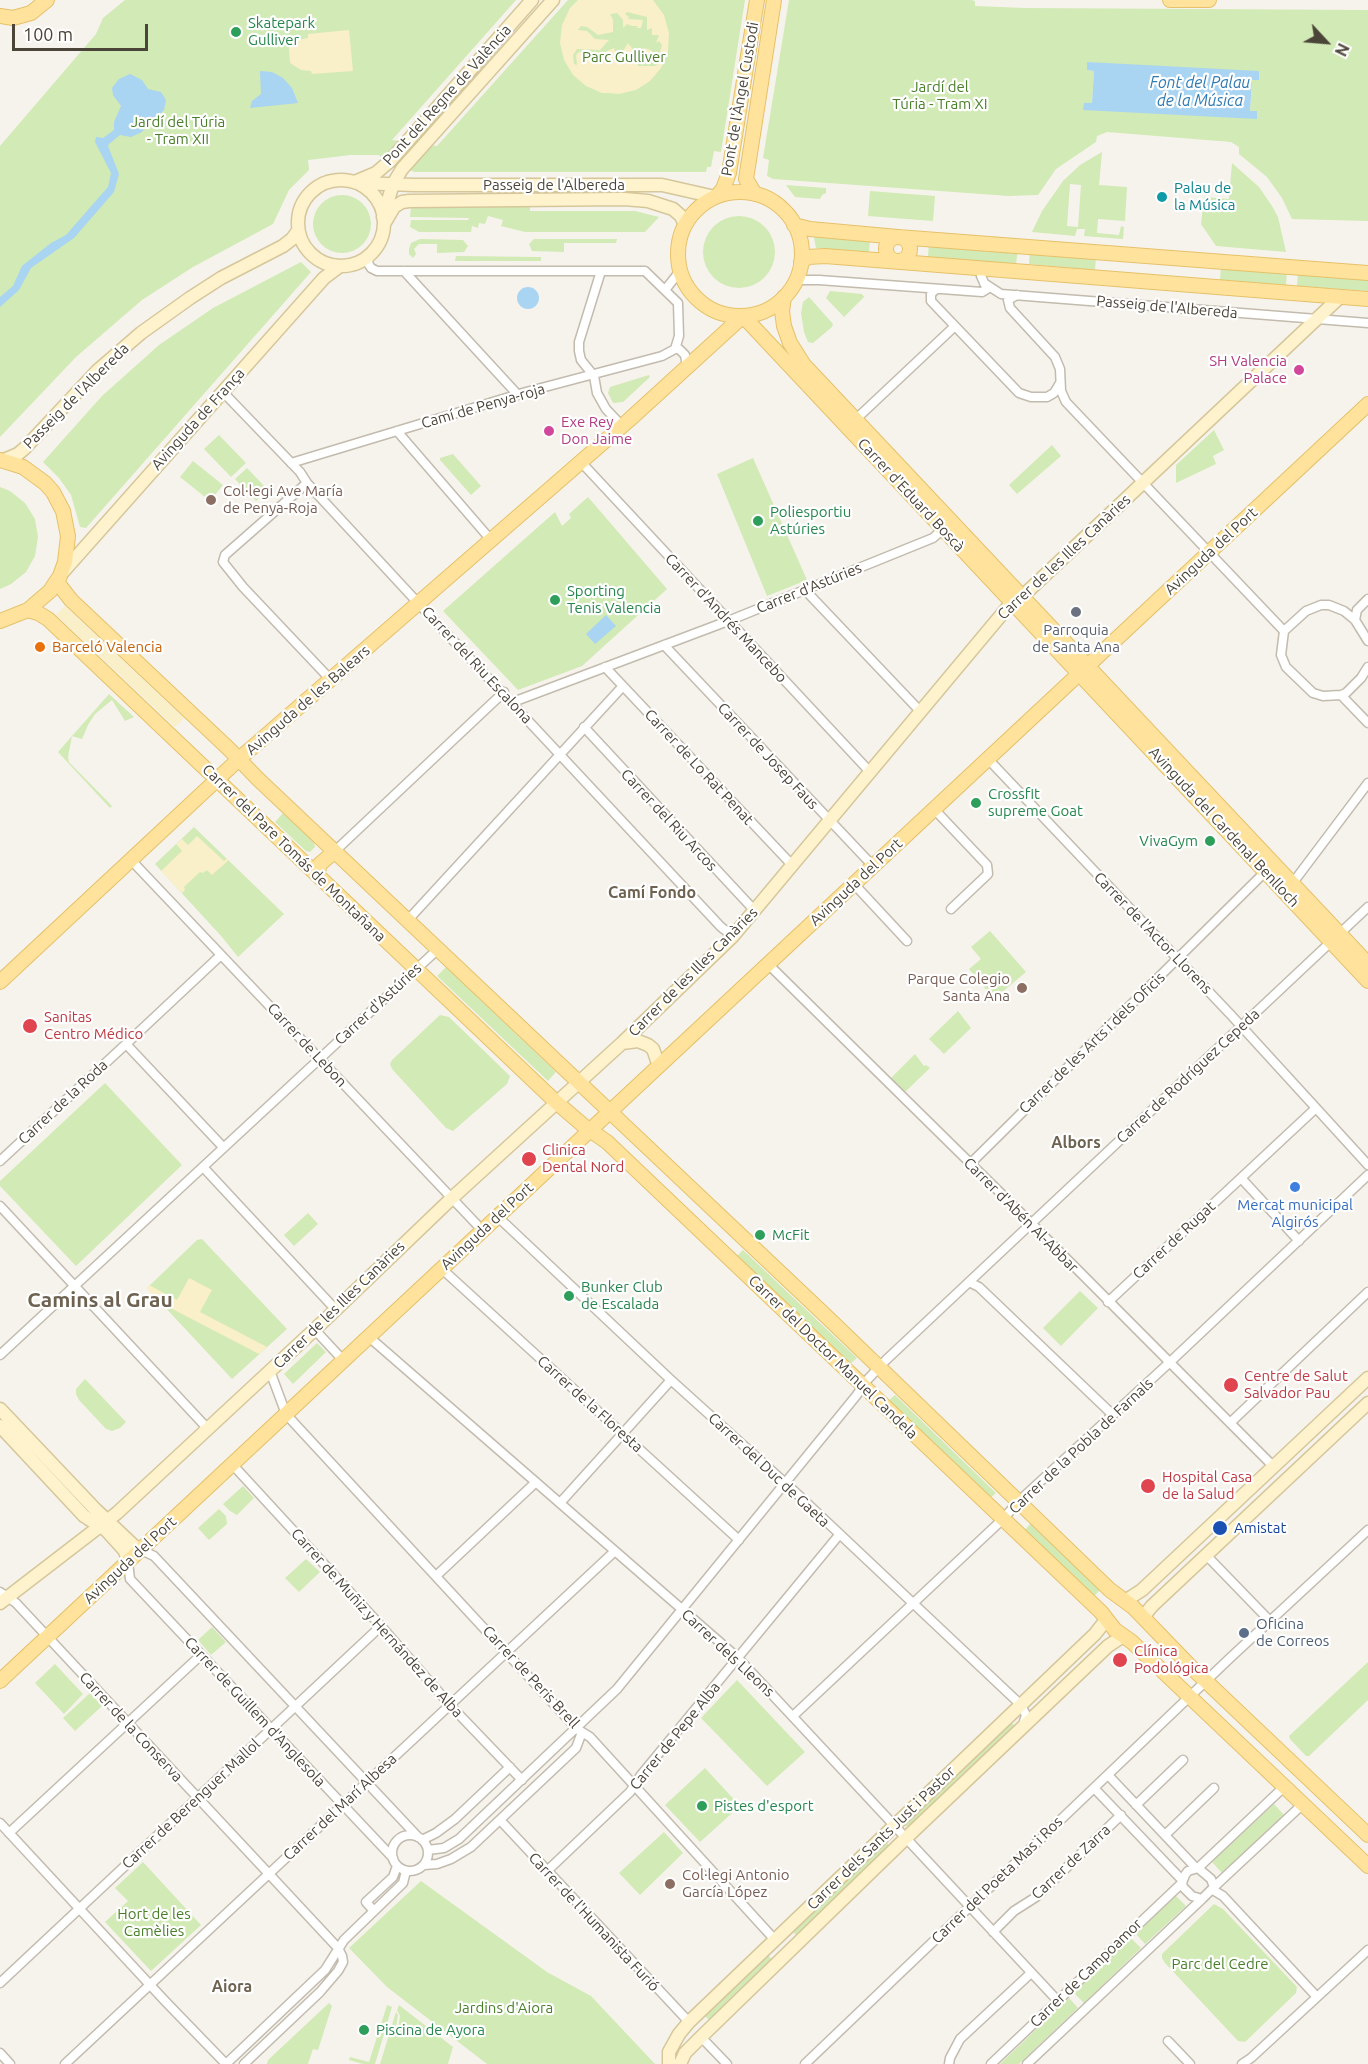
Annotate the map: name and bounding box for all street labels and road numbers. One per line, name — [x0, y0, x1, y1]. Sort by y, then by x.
street label: Pont de l'Àngel Custodi — [718, 20, 762, 178]
street label: Pont del Regne de València — [379, 21, 515, 169]
street label: Passeig de l'Albereda — [483, 176, 625, 194]
street label: Passeig de l'Albereda — [1096, 292, 1238, 322]
street label: Passeig de l'Albereda — [20, 340, 132, 452]
street label: Avinguda de França — [148, 364, 248, 474]
street label: Camí de Penya-roja — [419, 380, 547, 432]
street label: Carrer d'Eduard Boscà — [854, 434, 968, 556]
street label: Carrer de les Illes Canàries — [994, 491, 1134, 623]
street label: Avinguda del Port — [1161, 504, 1261, 598]
street label: Carrer d'Andrés Mancebo — [661, 550, 791, 686]
street label: Carrer d'Astúries — [754, 559, 864, 617]
street label: Carrer del Riu Escalona — [418, 603, 536, 727]
street label: Avinguda de les Balears — [242, 641, 374, 759]
street label: Carrer de Josep Faus — [714, 699, 822, 813]
street label: Carrer de Lo Rat Penat — [641, 705, 757, 829]
street label: Avinguda del Cardenal Benlloch — [1145, 743, 1303, 911]
street label: Carrer del Pare Tomás de Montañana — [199, 760, 389, 946]
street label: Carrer del Riu Arcos — [617, 765, 721, 875]
street label: Avinguda del Port — [806, 835, 906, 929]
street label: Carrer de l'Actor Llorens — [1090, 868, 1216, 998]
street label: Carrer de les Illes Canàries — [625, 904, 761, 1040]
street label: Carrer d'Astúries — [331, 959, 425, 1049]
street label: Carrer de les Arts i dels Oficis — [1015, 969, 1169, 1117]
street label: Carrer de Lebon — [264, 999, 350, 1091]
street label: Carrer de Rodríguez Cepeda — [1113, 1005, 1263, 1147]
street label: Carrer de la Roda — [15, 1056, 111, 1148]
street label: Carrer d'Abén Al-Abbar — [960, 1154, 1082, 1276]
street label: Avinguda del Port — [437, 1179, 537, 1273]
street label: Carrer de Rugat — [1129, 1197, 1219, 1283]
street label: Carrer de les Illes Canàries — [270, 1238, 408, 1372]
street label: Carrer del Doctor Manuel Candela — [745, 1271, 921, 1443]
street label: Carrer de la Floresta — [533, 1352, 647, 1456]
street label: Carrer de la Pobla de Farnals — [1005, 1374, 1157, 1518]
street label: Carrer del Duc de Gaeta — [704, 1409, 834, 1531]
street label: Avinguda del Port — [80, 1513, 180, 1607]
street label: Carrer de Muñiz y Hernández de Alba — [287, 1525, 467, 1721]
street label: Carrer dels Lleons — [678, 1605, 778, 1701]
street label: Carrer de Peris Brell — [479, 1622, 583, 1732]
street label: Carrer de Guillem d'Anglesola — [181, 1633, 329, 1791]
street label: Carrer de la Conserva — [75, 1668, 187, 1786]
street label: Carrer de Pepe Alba — [626, 1678, 724, 1794]
street label: Carrer de Berenguer Mallol — [118, 1735, 264, 1873]
street label: Carrer del Marí Albesa — [280, 1750, 400, 1864]
street label: Carrer dels Sants Just i Pastor — [803, 1762, 959, 1914]
street label: Carrer del Poeta Mas i Ros — [928, 1813, 1066, 1947]
street label: Carrer de Zarra — [1028, 1821, 1114, 1903]
street label: Carrer de l'Humanista Furió — [525, 1849, 663, 1995]
street label: Carrer de Campoamor — [1026, 1915, 1146, 2031]

